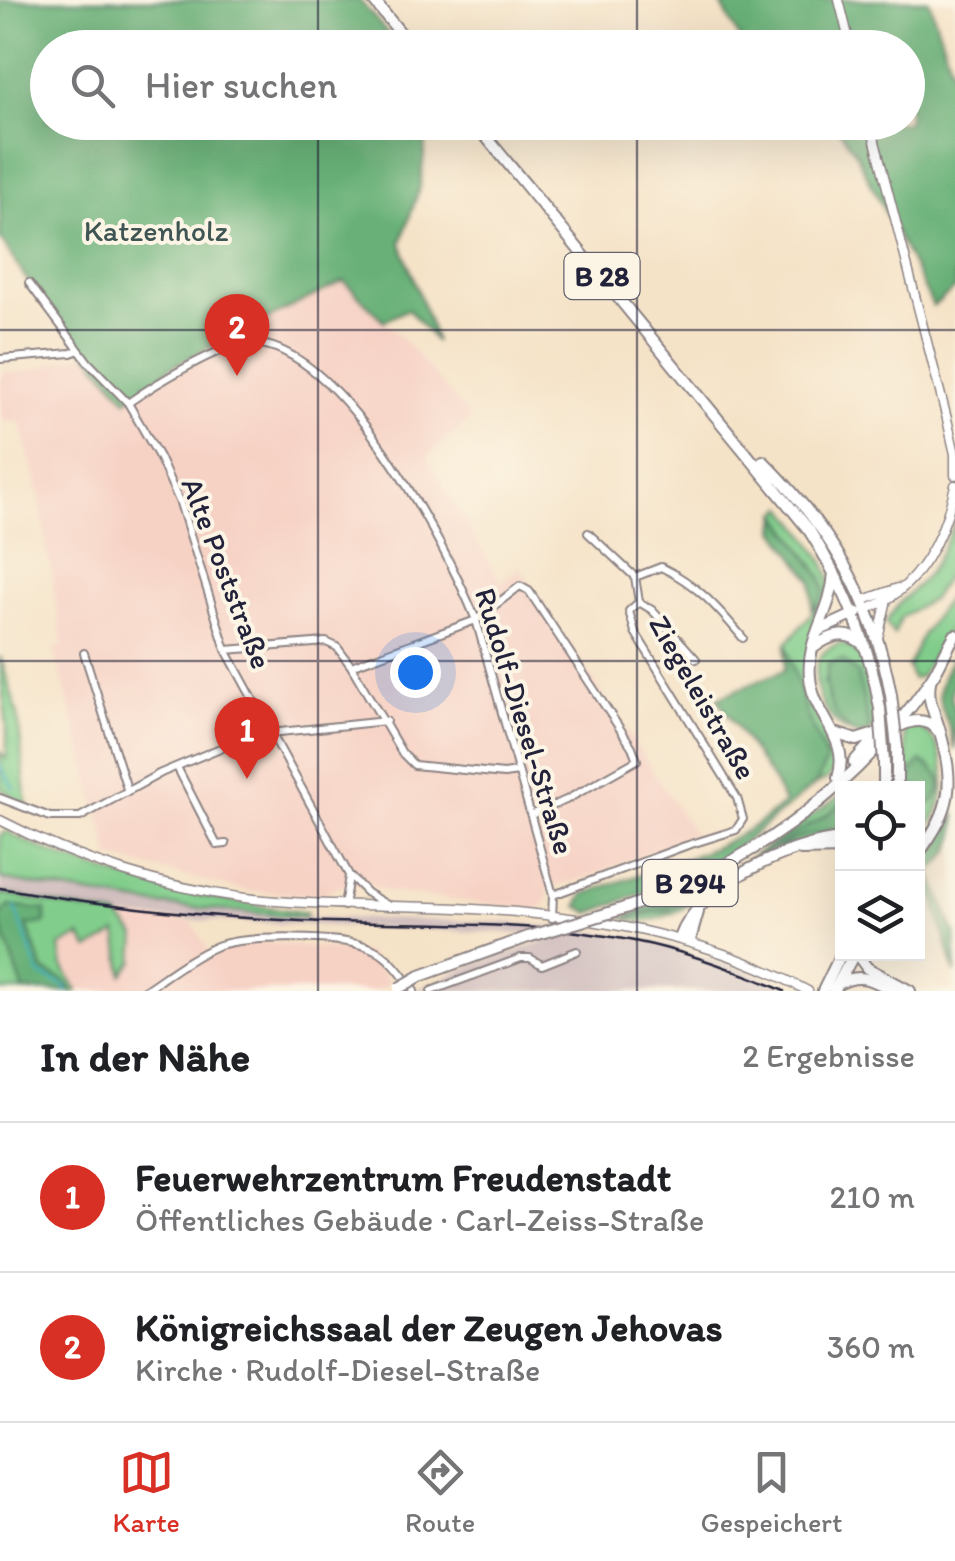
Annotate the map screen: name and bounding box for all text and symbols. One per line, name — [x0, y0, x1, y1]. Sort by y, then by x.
search box — [30, 30, 925, 140]
icon: search — [65, 58, 120, 113]
text: Hier suchen — [145, 62, 337, 108]
park label: Katzenholz — [84, 212, 228, 249]
road number: B 28 — [564, 253, 640, 299]
pin: 2 — [204, 294, 270, 376]
street label: Alte Poststraße — [174, 472, 280, 674]
street label: Rudolf-Diesel-Straße — [467, 583, 583, 859]
street label: Ziegeleistraße — [641, 608, 765, 786]
your location — [390, 647, 441, 698]
pin: 1 — [214, 696, 280, 779]
map controls — [835, 781, 925, 961]
button: locate — [835, 781, 925, 871]
road number: B 294 — [642, 860, 738, 906]
button: layers — [835, 871, 925, 961]
text: In der Nähe — [40, 1031, 250, 1082]
text: 2 Ergebnisse — [742, 1037, 915, 1075]
text: Feuerwehrzentrum Freudenstadt — [135, 1155, 671, 1201]
text: 1 — [65, 1178, 80, 1216]
text: 210 m — [829, 1178, 915, 1216]
text: Öffentliches Gebäude · Carl-Zeiss-Straße — [135, 1201, 704, 1239]
text: Königreichssaal der Zeugen Jehovas — [135, 1305, 723, 1351]
text: 2 — [64, 1328, 81, 1366]
text: 360 m — [827, 1328, 915, 1366]
text: Kirche · Rudolf-Diesel-Straße — [135, 1351, 540, 1389]
tab: Karte — [113, 1445, 180, 1539]
tab: Route — [405, 1445, 475, 1539]
tab: Gespeichert — [700, 1445, 842, 1539]

